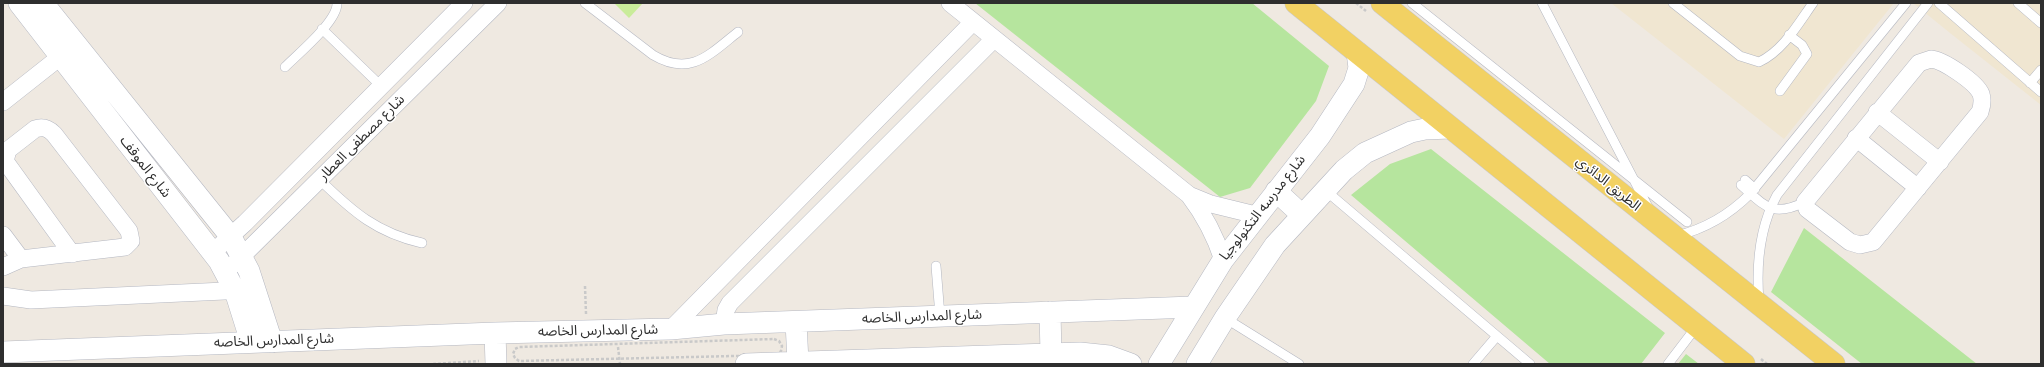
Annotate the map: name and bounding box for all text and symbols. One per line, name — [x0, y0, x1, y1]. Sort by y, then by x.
street label: شارع مصطفى العطار — [316, 92, 408, 184]
street label: شارع الموقف — [116, 133, 174, 201]
street label: شارع مدرسه التكنولوجيا — [1217, 152, 1309, 264]
street label: الطريق الدائري — [1572, 153, 1644, 215]
street label: شارع المدارس الخاصه — [862, 307, 982, 327]
street label: شارع المدارس الخاصه — [538, 322, 658, 340]
street label: شارع المدارس الخاصه — [214, 331, 334, 351]

